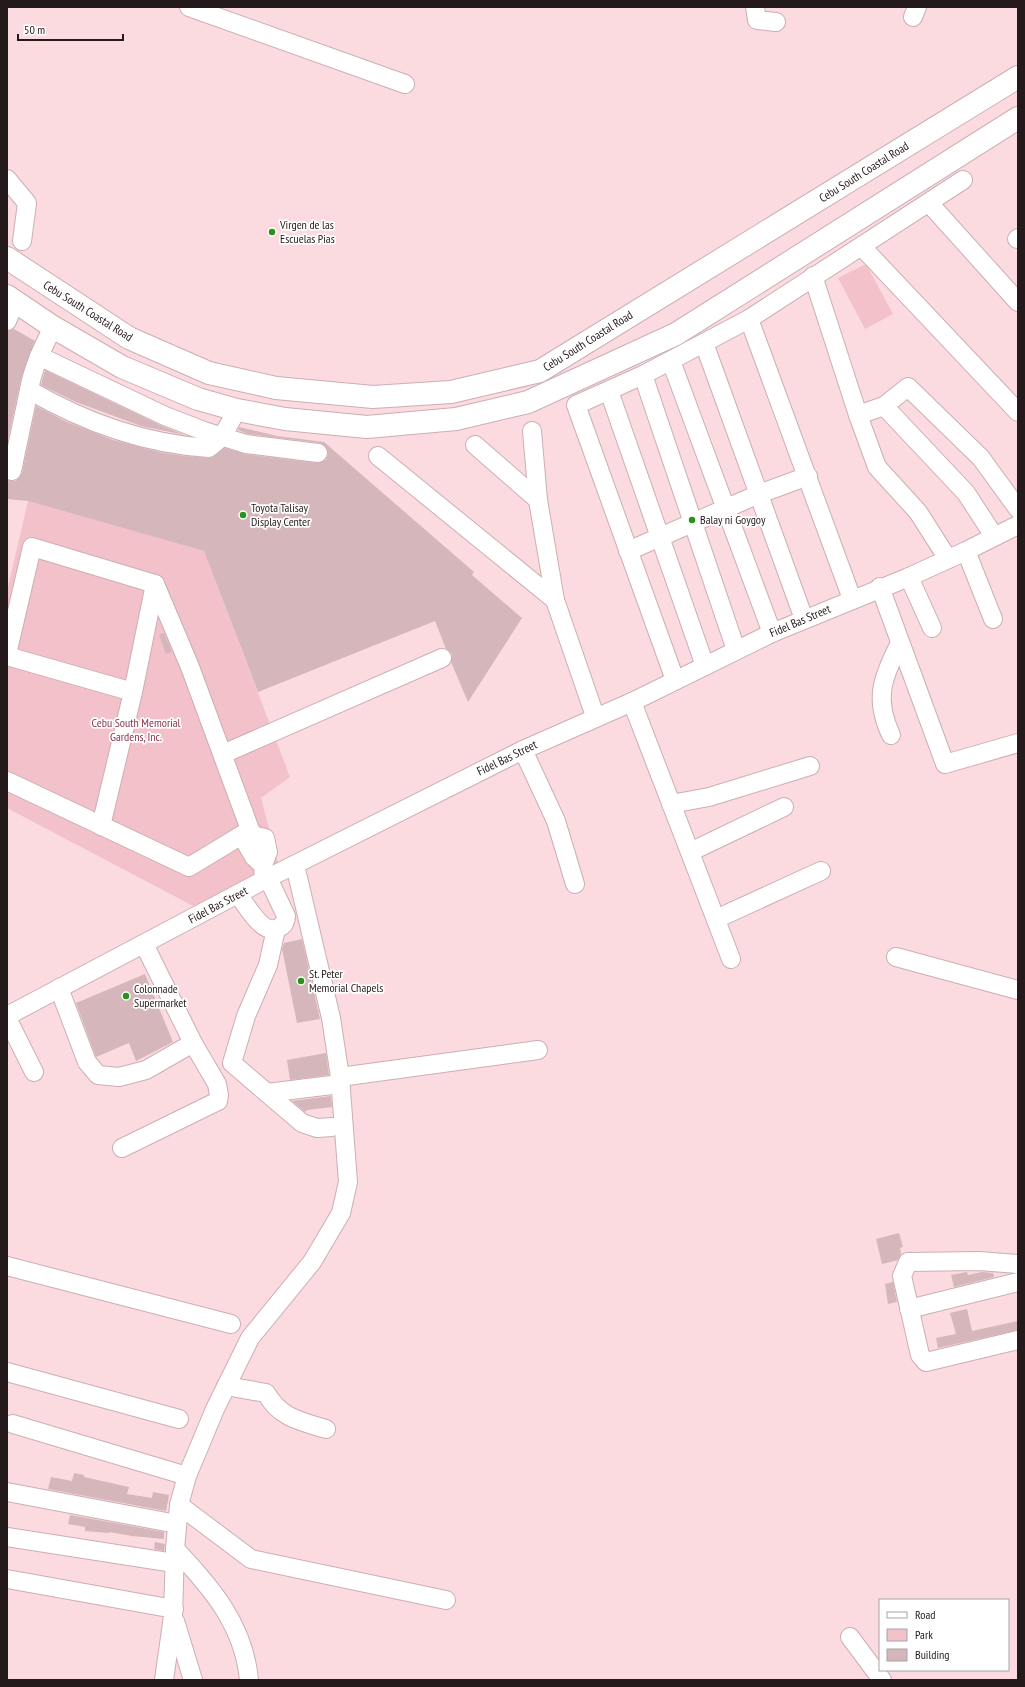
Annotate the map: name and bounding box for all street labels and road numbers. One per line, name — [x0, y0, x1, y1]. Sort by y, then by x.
street label: Cebu South Coastal Road — [816, 138, 911, 205]
street label: Cebu South Coastal Road — [41, 277, 136, 344]
street label: Cebu South Coastal Road — [540, 307, 635, 374]
street label: Fidel Bas Street — [767, 601, 833, 640]
street label: Fidel Bas Street — [474, 736, 540, 779]
street label: Fidel Bas Street — [186, 882, 251, 926]

